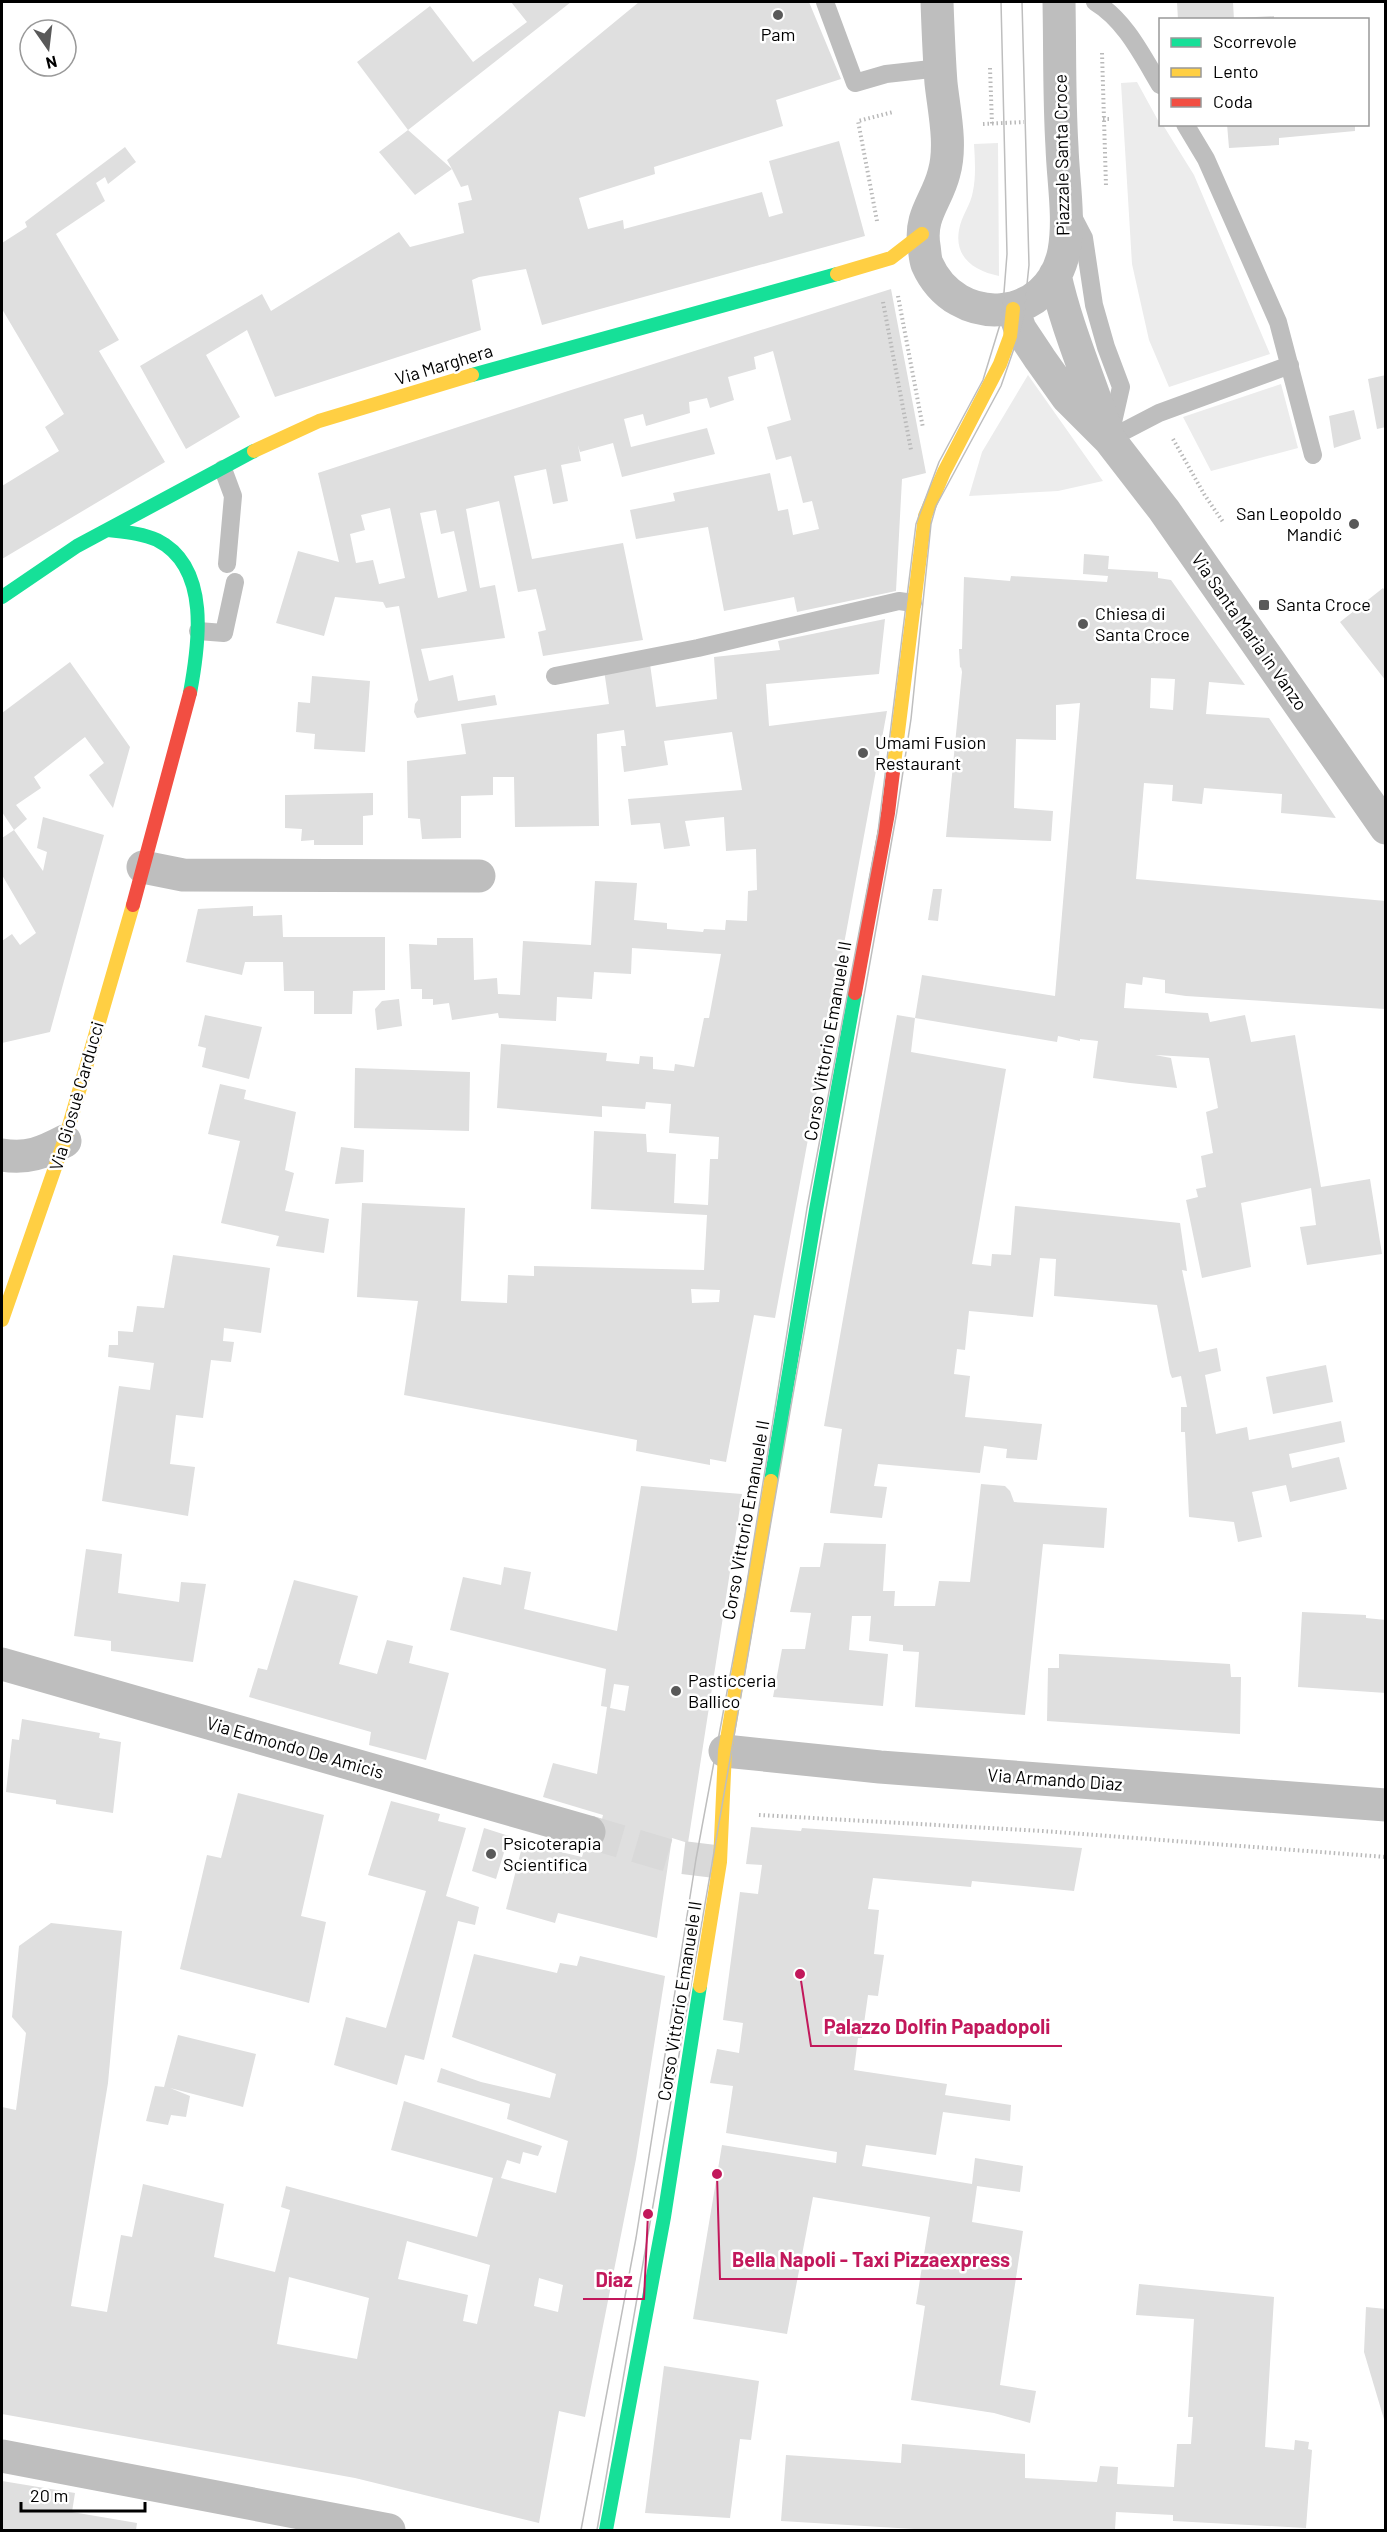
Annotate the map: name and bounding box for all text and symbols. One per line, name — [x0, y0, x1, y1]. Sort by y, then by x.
marker: Pam — [771, 8, 785, 22]
north arrow — [18, 18, 78, 78]
legend — [1159, 18, 1369, 126]
place label: Pam — [761, 23, 795, 45]
text: Scorrevole — [1213, 30, 1297, 52]
text: N — [44, 53, 59, 74]
text: Lento — [1213, 60, 1259, 82]
street label: Piazzale Santa Croce — [1049, 74, 1073, 236]
text: Coda — [1213, 90, 1253, 112]
street label: Via Marghera — [392, 339, 495, 389]
place label: San Leopoldo Mandić — [1236, 502, 1342, 545]
marker: San Leopoldo Mandić — [1347, 517, 1361, 531]
street label: Via Santa Maria in Vanzo — [1187, 548, 1312, 714]
place label: Santa Croce — [1276, 593, 1371, 615]
marker: Santa Croce — [1257, 598, 1271, 612]
place label: Chiesa di Santa Croce — [1095, 602, 1190, 645]
marker: Chiesa di Santa Croce — [1076, 617, 1090, 631]
place label: Umami Fusion Restaurant — [875, 731, 986, 774]
marker: Umami Fusion Restaurant — [856, 746, 870, 760]
street label: Corso Vittorio Emanuele II — [799, 939, 855, 1142]
street label: Via Giosuè Carducci — [44, 1019, 108, 1173]
street label: Corso Vittorio Emanuele II — [717, 1418, 773, 1621]
place label: Pasticceria Ballico — [688, 1669, 776, 1712]
marker: Pasticceria Ballico — [669, 1684, 683, 1698]
street label: Via Edmondo De Amicis — [204, 1711, 386, 1783]
street label: Via Armando Diaz — [987, 1763, 1123, 1795]
place label: Psicoterapia Scientifica — [503, 1832, 601, 1875]
marker: Psicoterapia Scientifica — [484, 1847, 498, 1861]
street label: Corso Vittorio Emanuele II — [652, 1899, 706, 2102]
callout: Palazzo Dolfin Papadopoli — [811, 2008, 1062, 2046]
text: Palazzo Dolfin Papadopoli — [824, 2014, 1050, 2038]
callout: Bella Napoli - Taxi Pizzaexpress — [720, 2241, 1022, 2279]
text: Bella Napoli - Taxi Pizzaexpress — [732, 2247, 1010, 2271]
callout: Diaz — [583, 2261, 644, 2299]
text: Diaz — [595, 2267, 633, 2291]
scale bar — [21, 2475, 146, 2513]
text: 20 m — [30, 2484, 68, 2506]

